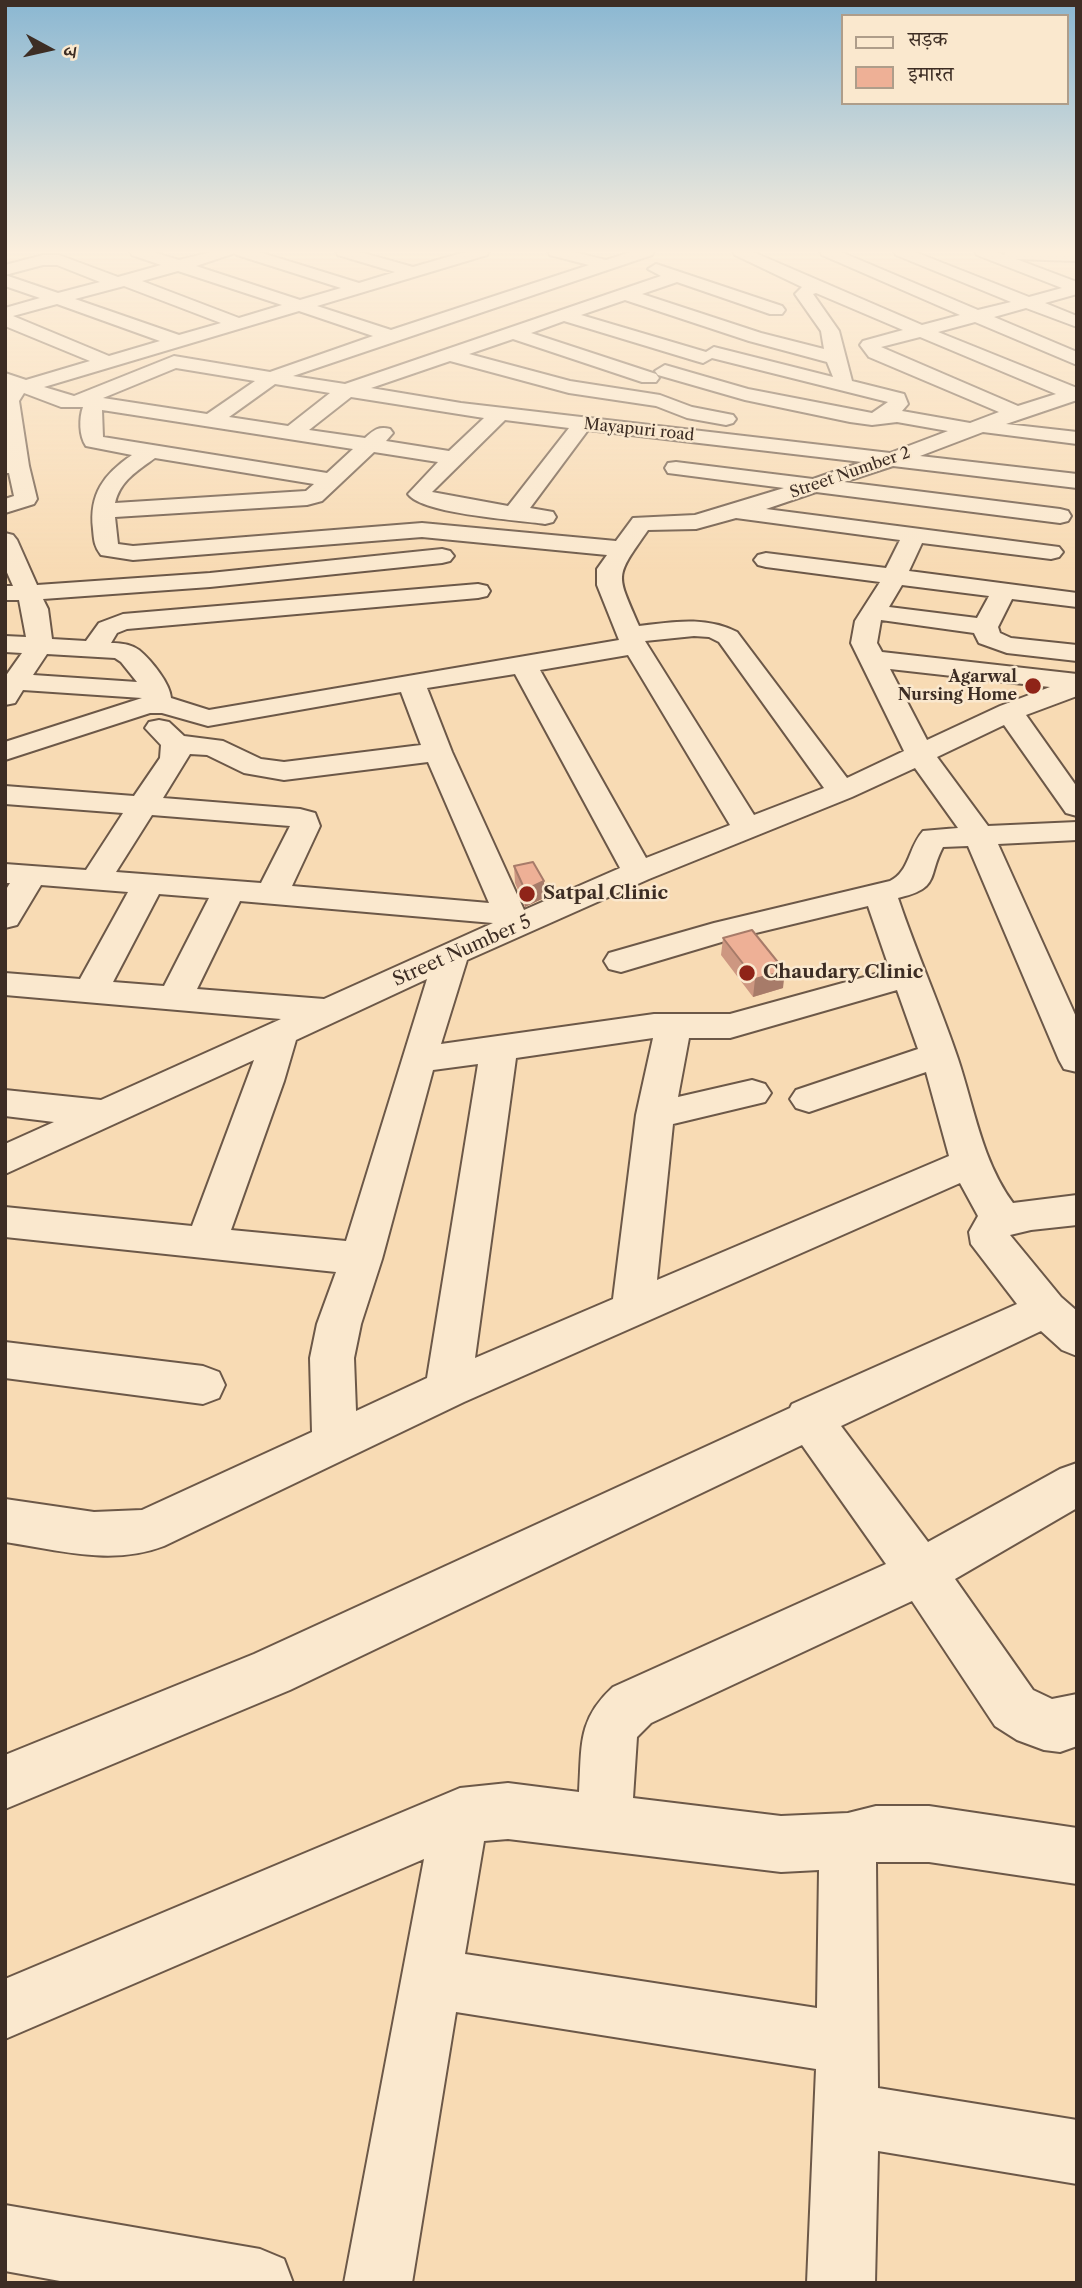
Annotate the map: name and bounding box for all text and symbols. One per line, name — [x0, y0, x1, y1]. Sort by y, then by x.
north arrow — [14, 14, 84, 84]
legend — [841, 14, 1068, 105]
text: सड़क — [908, 26, 947, 51]
text: उ — [58, 46, 82, 58]
text: इमारत — [908, 61, 954, 86]
street label: Mayapuri road — [583, 415, 695, 445]
street label: Street Number 2 — [787, 443, 913, 503]
place label: Agarwal Nursing Home — [898, 667, 1017, 705]
marker: Agarwal Nursing Home — [1023, 676, 1043, 696]
place label: Satpal Clinic — [543, 883, 668, 905]
marker: Satpal Clinic — [517, 884, 537, 904]
street label: Street Number 5 — [389, 910, 535, 992]
place label: Chaudary Clinic — [763, 962, 923, 984]
marker: Chaudary Clinic — [737, 963, 757, 983]

